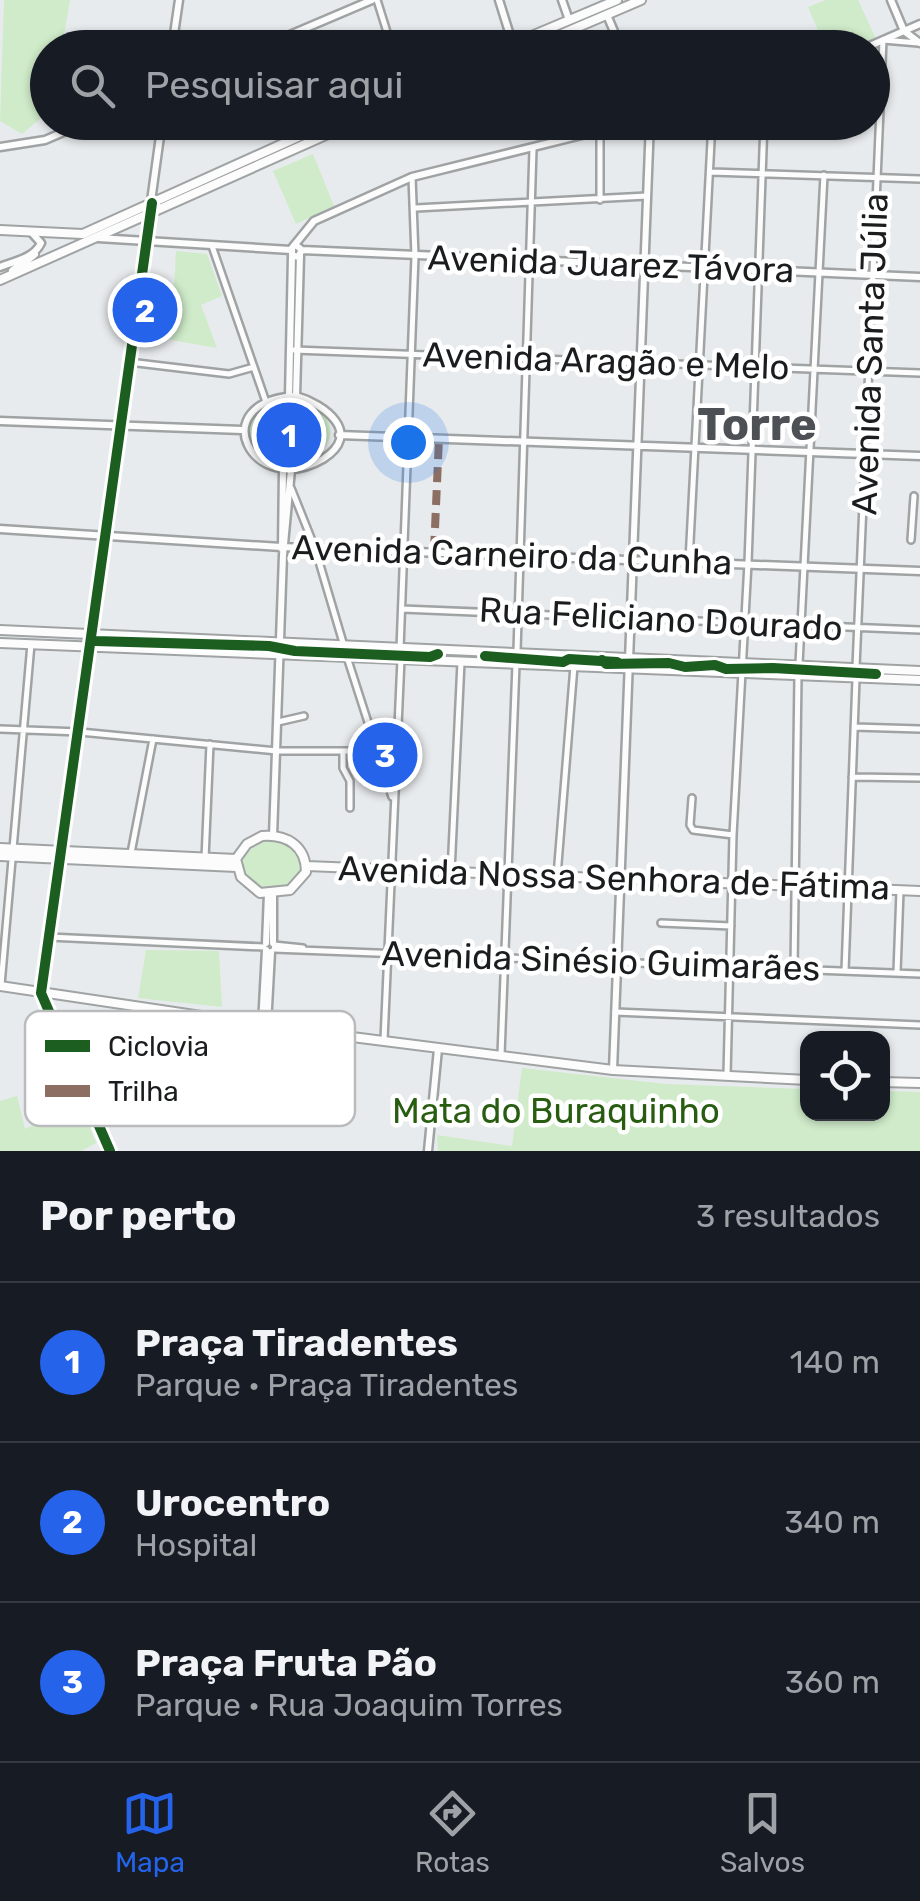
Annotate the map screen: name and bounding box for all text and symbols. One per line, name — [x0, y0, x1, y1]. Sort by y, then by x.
search box — [30, 30, 890, 140]
icon: search — [65, 58, 120, 113]
text: Pesquisar aqui — [145, 62, 403, 108]
street label: Avenida Santa Júlia — [843, 192, 897, 516]
street label: Avenida Juarez Távora — [427, 237, 795, 291]
pin: 2 — [112, 272, 178, 348]
street label: Avenida Aragão e Melo — [422, 334, 790, 388]
pin: 1 — [256, 398, 322, 472]
district label: Torre — [697, 398, 817, 451]
your location — [383, 417, 434, 468]
street label: Avenida Carneiro da Cunha — [291, 526, 733, 584]
street label: Rua Feliciano Dourado — [478, 589, 844, 649]
pin: 3 — [352, 718, 418, 792]
street label: Avenida Nossa Senhora de Fátima — [337, 847, 891, 909]
street label: Avenida Sinésio Guimarães — [381, 932, 821, 990]
legend — [25, 1011, 355, 1126]
text: Ciclovia — [108, 1030, 209, 1063]
map controls — [800, 1031, 890, 1121]
button: locate — [800, 1031, 890, 1121]
text: Trilha — [108, 1075, 179, 1108]
park label: Mata do Buraquinho — [392, 1090, 720, 1132]
text: Por perto — [40, 1191, 237, 1241]
text: 3 resultados — [696, 1197, 880, 1235]
text: Praça Tiradentes — [135, 1320, 458, 1366]
text: 1 — [65, 1343, 80, 1381]
text: 140 m — [790, 1343, 880, 1381]
text: Parque · Praça Tiradentes — [135, 1366, 518, 1404]
text: Urocentro — [135, 1480, 330, 1526]
text: 2 — [62, 1503, 83, 1541]
text: 340 m — [784, 1503, 880, 1541]
text: Hospital — [135, 1526, 257, 1564]
text: Praça Fruta Pão — [135, 1640, 437, 1686]
text: 3 — [62, 1663, 83, 1701]
text: 360 m — [785, 1663, 880, 1701]
text: Parque · Rua Joaquim Torres — [135, 1686, 563, 1724]
tab: Mapa — [115, 1786, 185, 1879]
tab: Rotas — [415, 1786, 490, 1879]
tab: Salvos — [720, 1786, 805, 1879]

